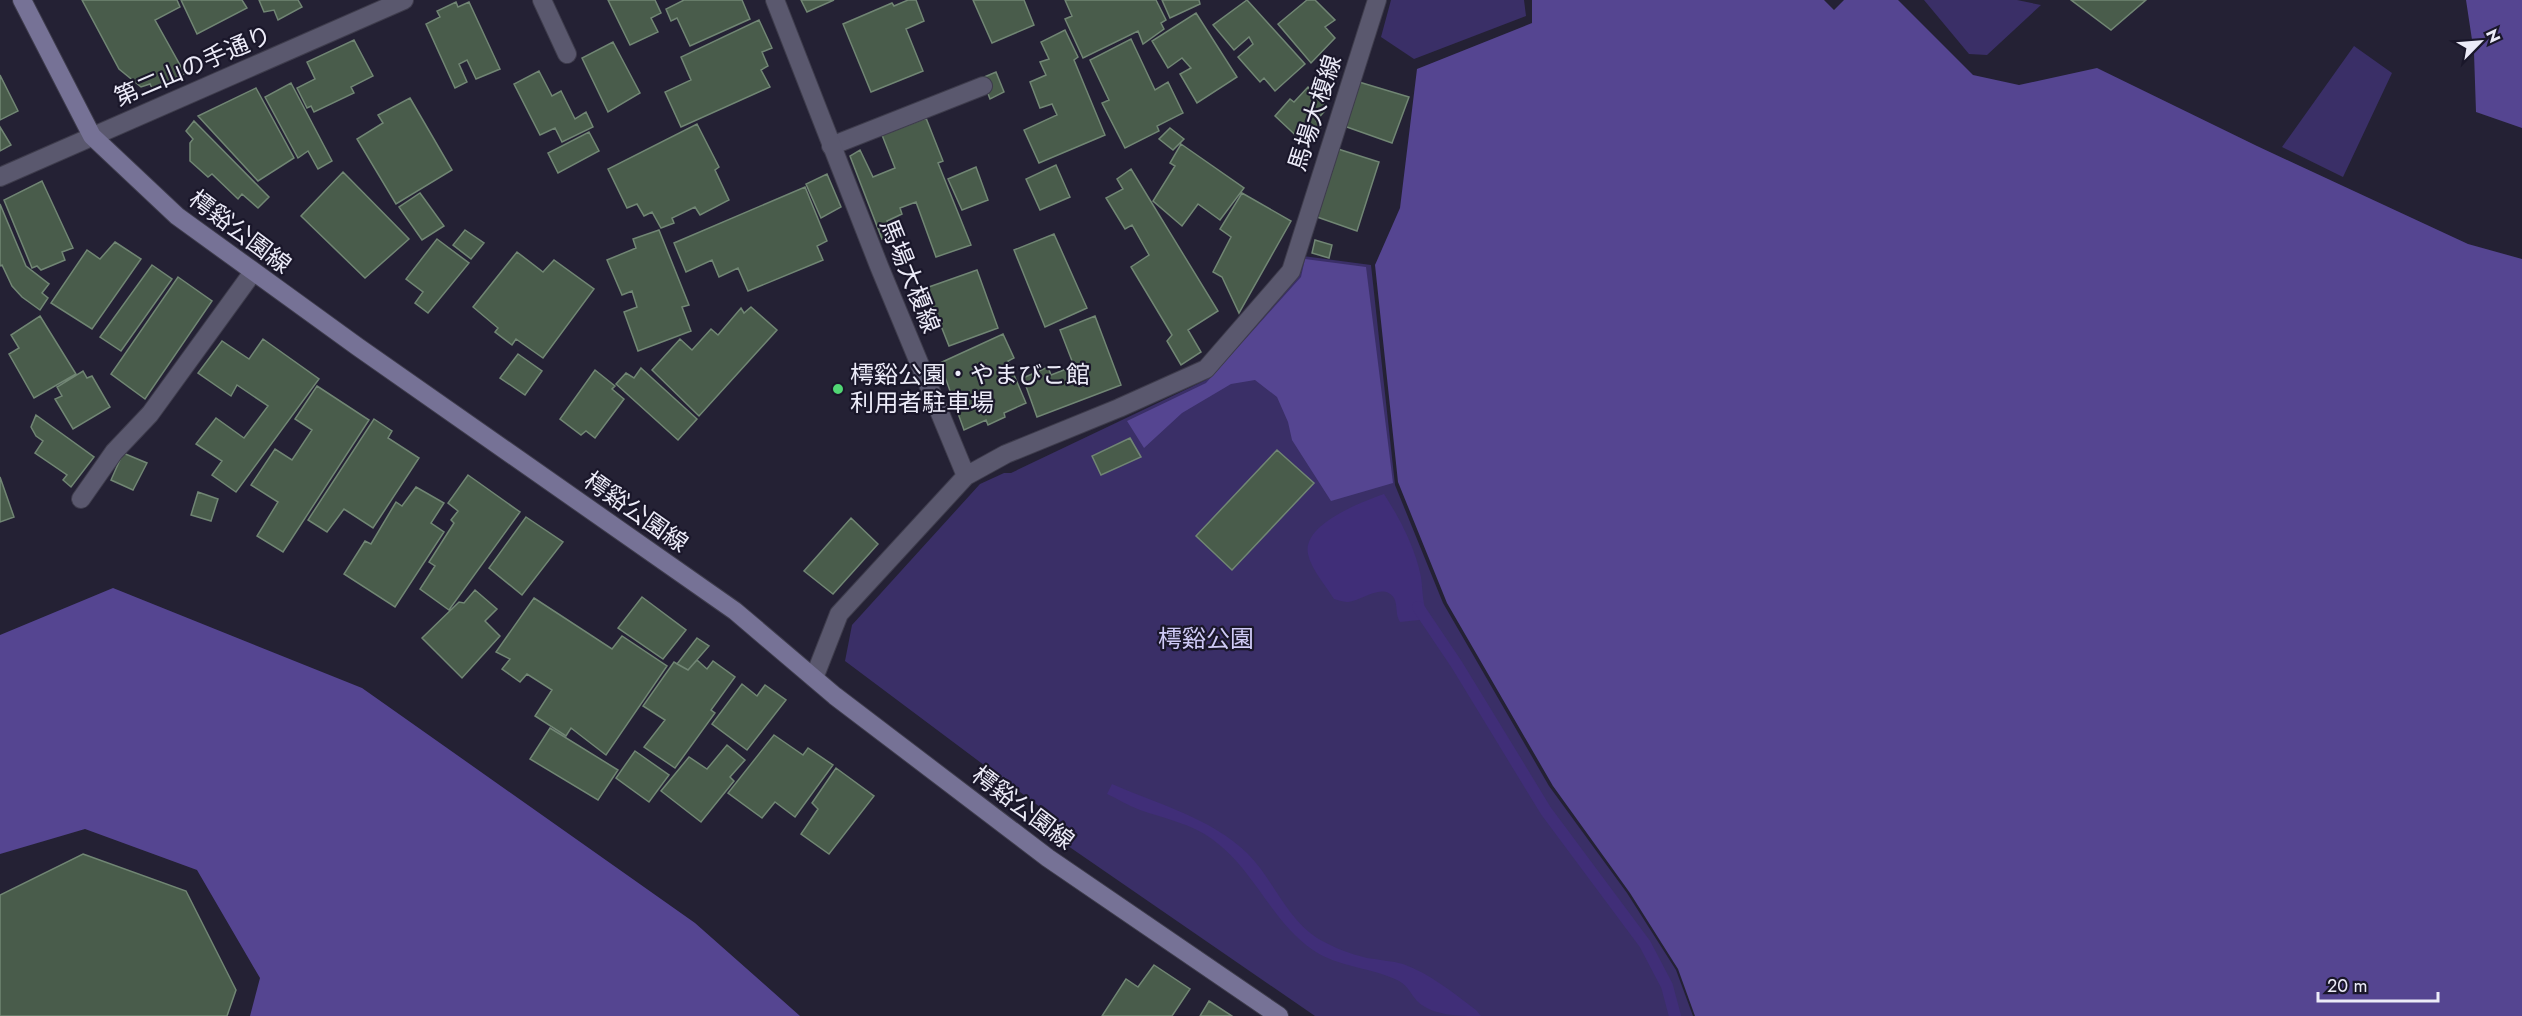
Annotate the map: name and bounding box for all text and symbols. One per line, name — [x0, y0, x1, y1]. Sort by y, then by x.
north arrow — [2450, 12, 2510, 72]
street label: 第二山の手通り — [109, 17, 277, 114]
text: N — [2480, 25, 2506, 46]
street label: 馬場大榎線 — [1279, 50, 1350, 175]
street label: 樗谿公園線 — [182, 182, 299, 282]
street label: 馬場大榎線 — [872, 214, 949, 338]
place label: 樗谿公園・やまびこ館 利用者駐車場 — [850, 357, 1090, 420]
marker: 樗谿公園・やまびこ館 利用者駐車場 — [831, 382, 845, 396]
street label: 樗谿公園線 — [577, 463, 695, 560]
park label: 樗谿公園 — [1158, 621, 1254, 656]
street label: 樗谿公園線 — [965, 758, 1082, 858]
scale bar — [2318, 965, 2438, 1003]
text: 20 m — [2327, 973, 2367, 999]

